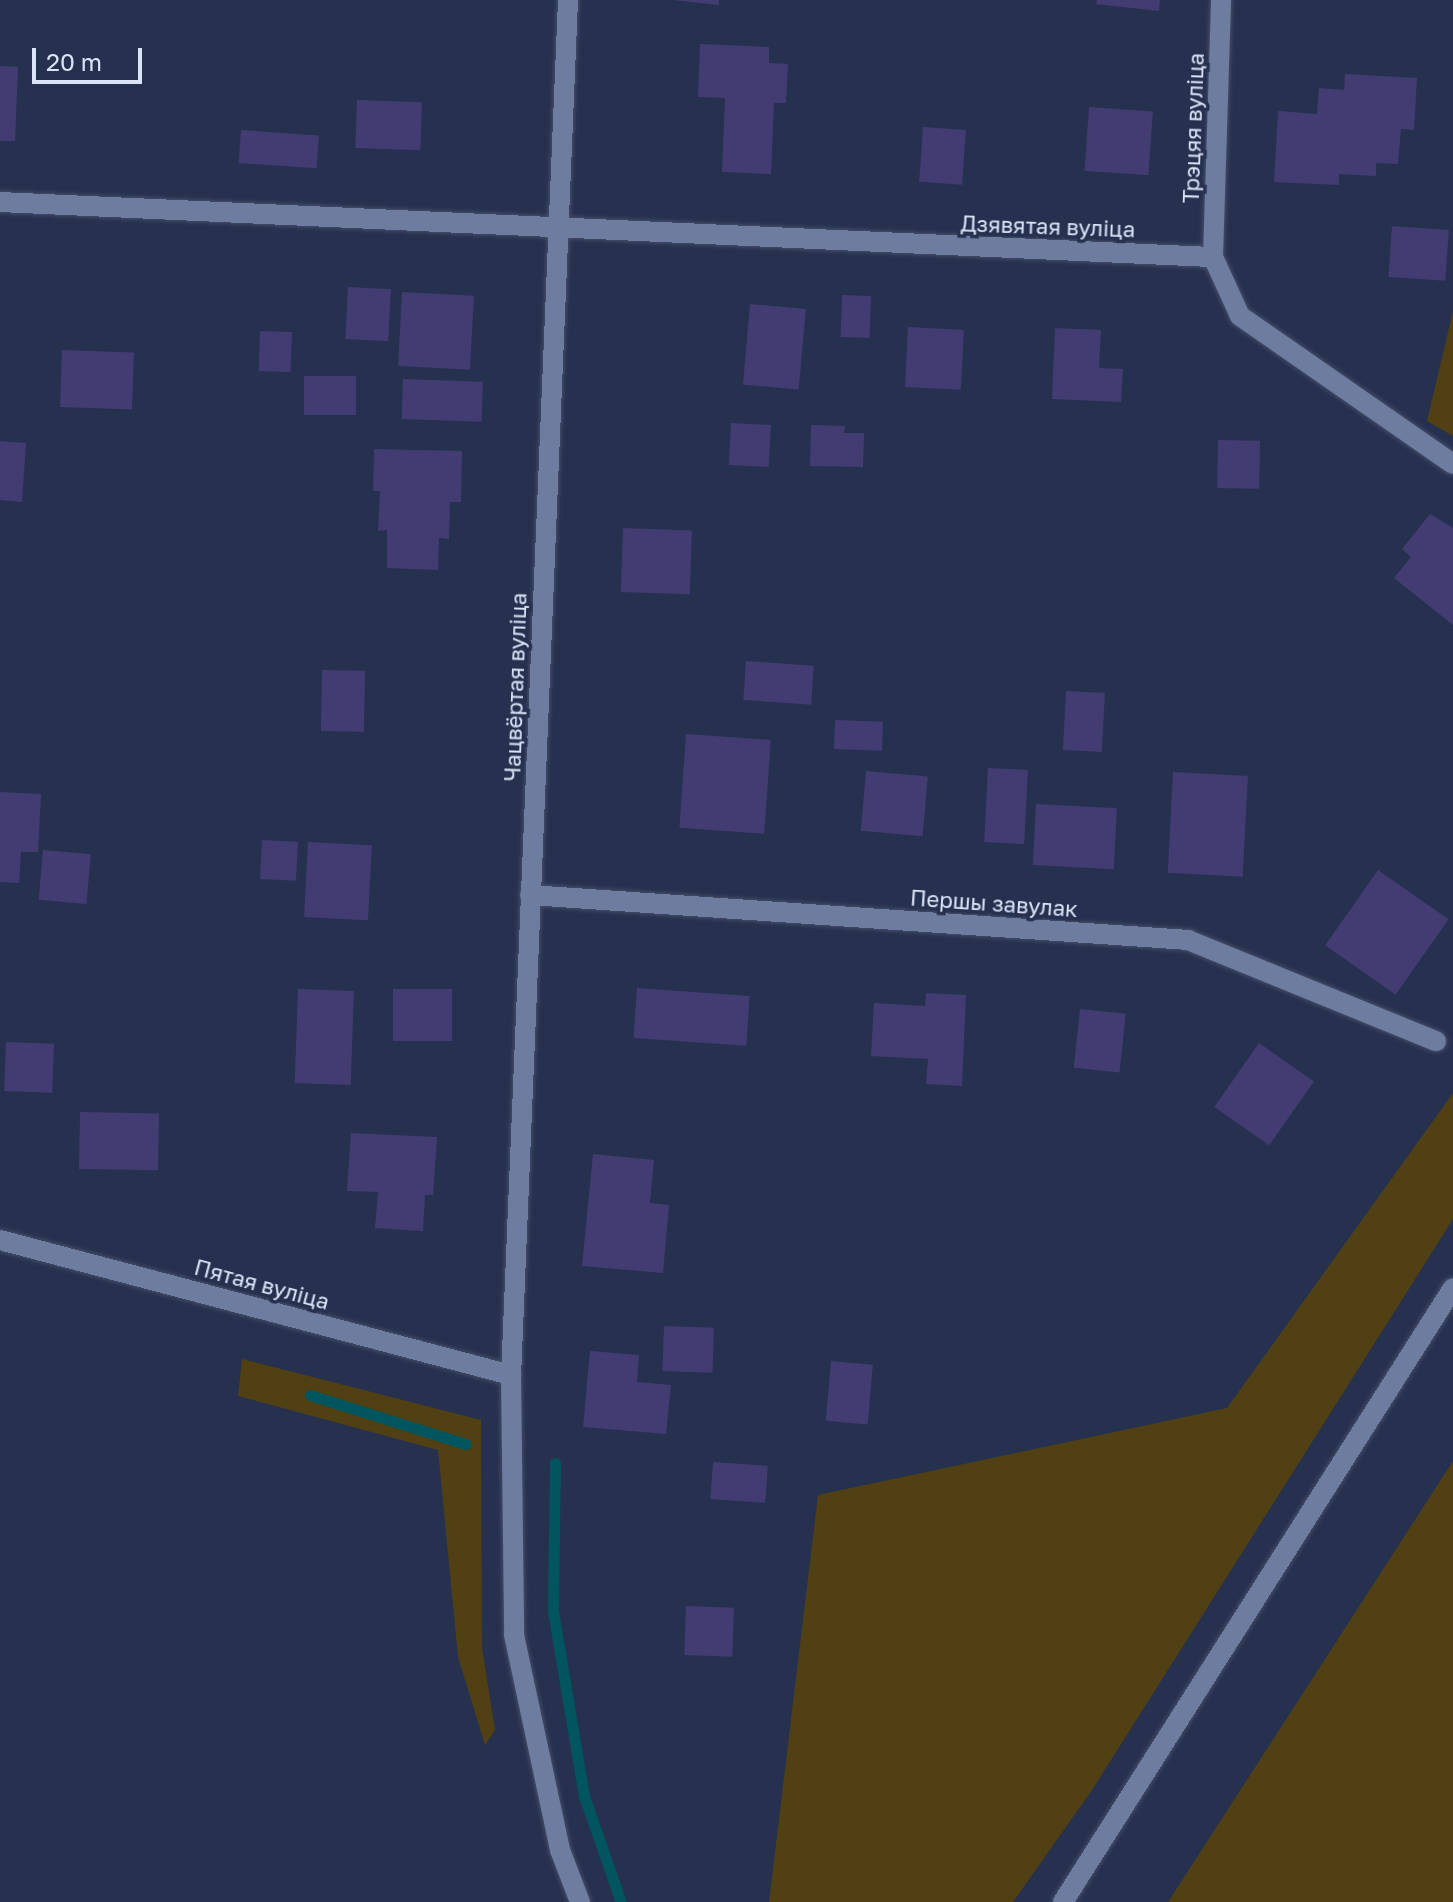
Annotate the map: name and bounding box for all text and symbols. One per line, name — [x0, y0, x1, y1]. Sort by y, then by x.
scale bar — [36, 32, 146, 82]
text: 20 m — [46, 47, 102, 76]
street label: Трэцяя вуліца — [1177, 52, 1209, 204]
street label: Дзявятая вуліца — [960, 210, 1136, 242]
street label: Чацвёртая вуліца — [499, 592, 531, 782]
street label: Першы завулак — [909, 884, 1079, 922]
street label: Пятая вуліца — [192, 1253, 332, 1315]

